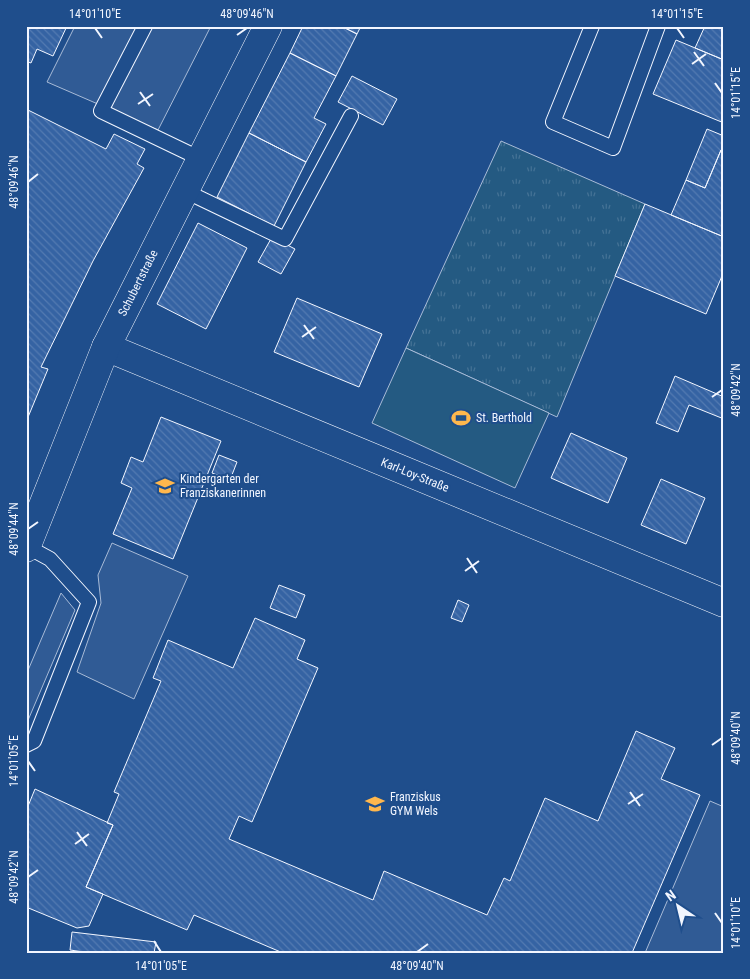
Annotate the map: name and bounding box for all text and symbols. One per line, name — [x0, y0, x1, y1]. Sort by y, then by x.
text: 14°01'10"E — [69, 7, 121, 21]
text: 48°09'46"N — [220, 7, 274, 21]
text: 14°01'15"E — [651, 7, 703, 21]
text: 14°01'15"E — [729, 67, 743, 119]
text: 48°09'46"N — [7, 155, 21, 209]
street label: Schubertstraße — [115, 247, 161, 318]
text: 48°09'42"N — [729, 363, 743, 417]
sports icon: St. Berthold — [450, 407, 472, 429]
place label: St. Berthold — [476, 411, 532, 425]
street label: Karl-Loy-Straße — [379, 455, 451, 495]
place label: Kindergarten der Franziskanerinnen — [180, 472, 266, 500]
school or university icon: Kindergarten der Franziskanerinnen — [154, 475, 176, 497]
text: 48°09'44"N — [7, 502, 21, 556]
text: 48°09'40"N — [729, 711, 743, 765]
text: 14°01'05"E — [7, 735, 21, 787]
place label: Franziskus GYM Wels — [390, 790, 441, 818]
school or university icon: Franziskus GYM Wels — [364, 793, 386, 815]
text: 48°09'42"N — [7, 850, 21, 904]
north arrow — [652, 882, 702, 932]
text: N — [662, 886, 679, 904]
text: 14°01'10"E — [729, 897, 743, 949]
text: 14°01'05"E — [135, 959, 187, 973]
text: 48°09'40"N — [390, 959, 444, 973]

